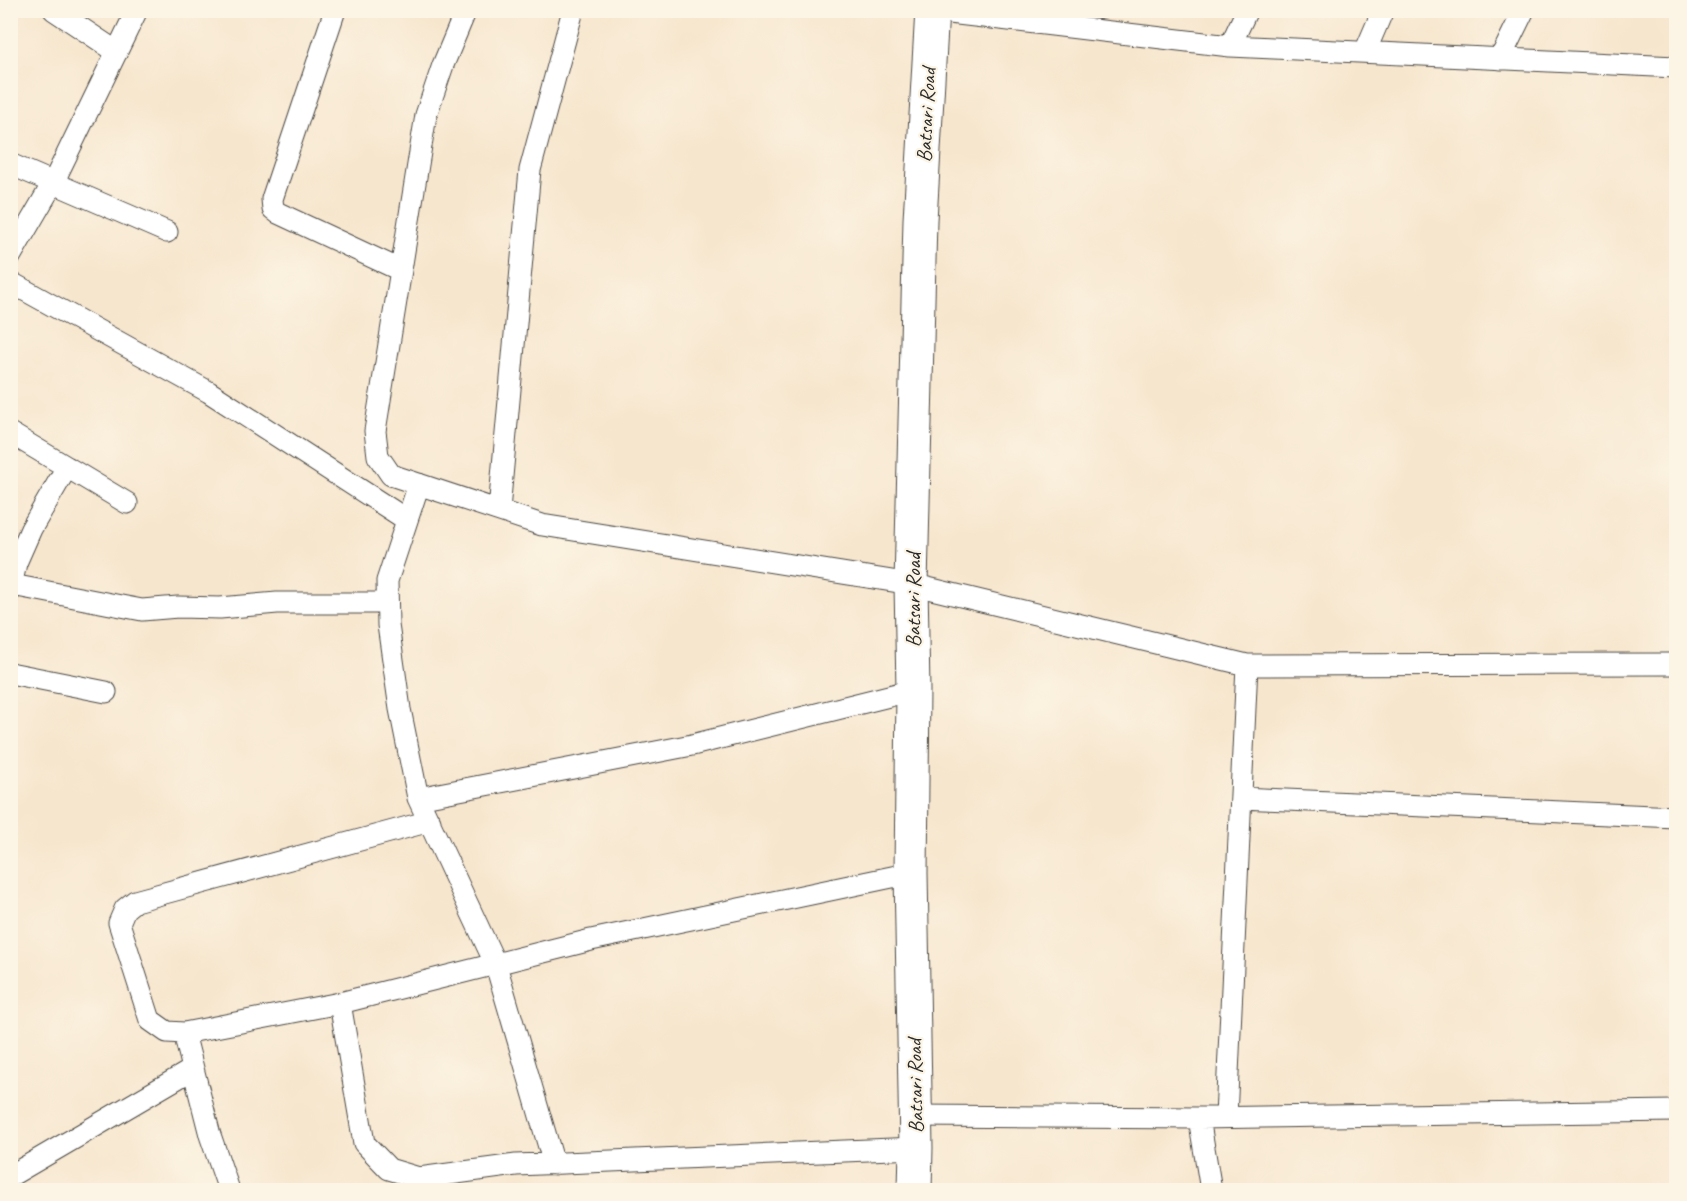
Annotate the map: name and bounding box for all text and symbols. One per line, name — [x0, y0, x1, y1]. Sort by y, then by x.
street label: Batsari Road — [911, 63, 942, 163]
street label: Batsari Road — [900, 549, 926, 647]
street label: Batsari Road — [901, 1035, 929, 1133]

